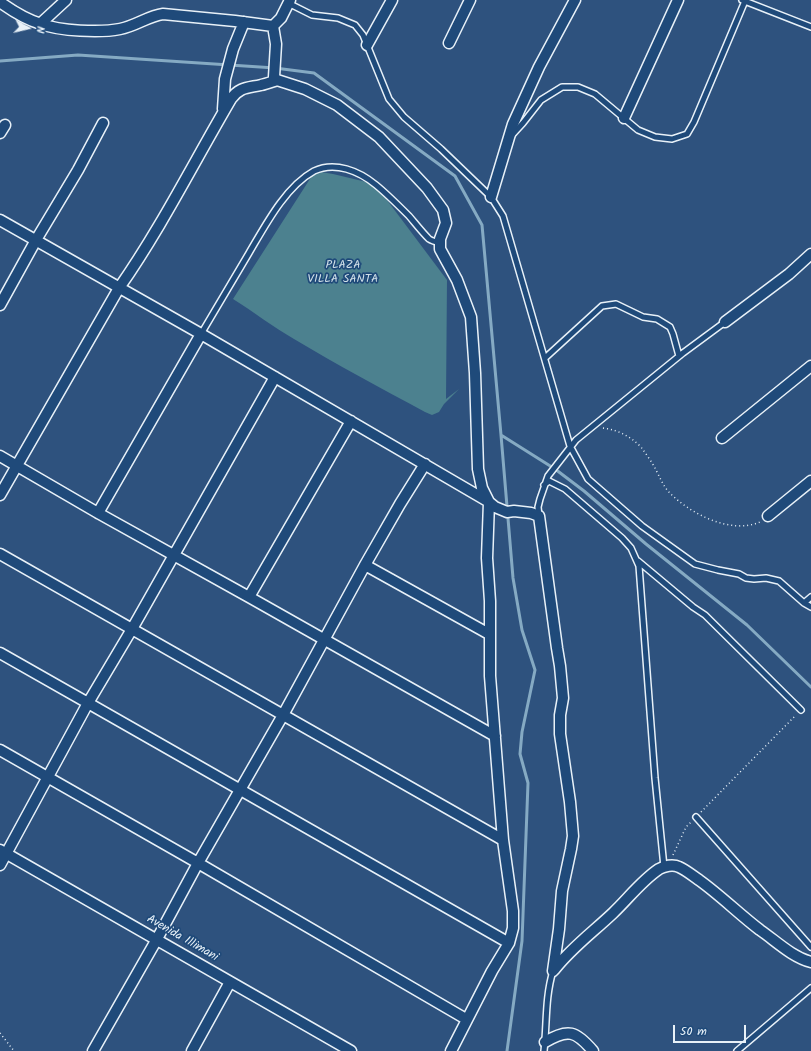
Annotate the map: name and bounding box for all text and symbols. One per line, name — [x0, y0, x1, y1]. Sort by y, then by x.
north arrow — [8, 8, 48, 48]
text: N — [30, 25, 49, 34]
park label: PLAZA VILLA SANTA — [308, 259, 378, 287]
street label: Avenida Illimani — [144, 913, 220, 965]
scale bar — [675, 1017, 748, 1043]
text: 50 m — [680, 1022, 707, 1041]

